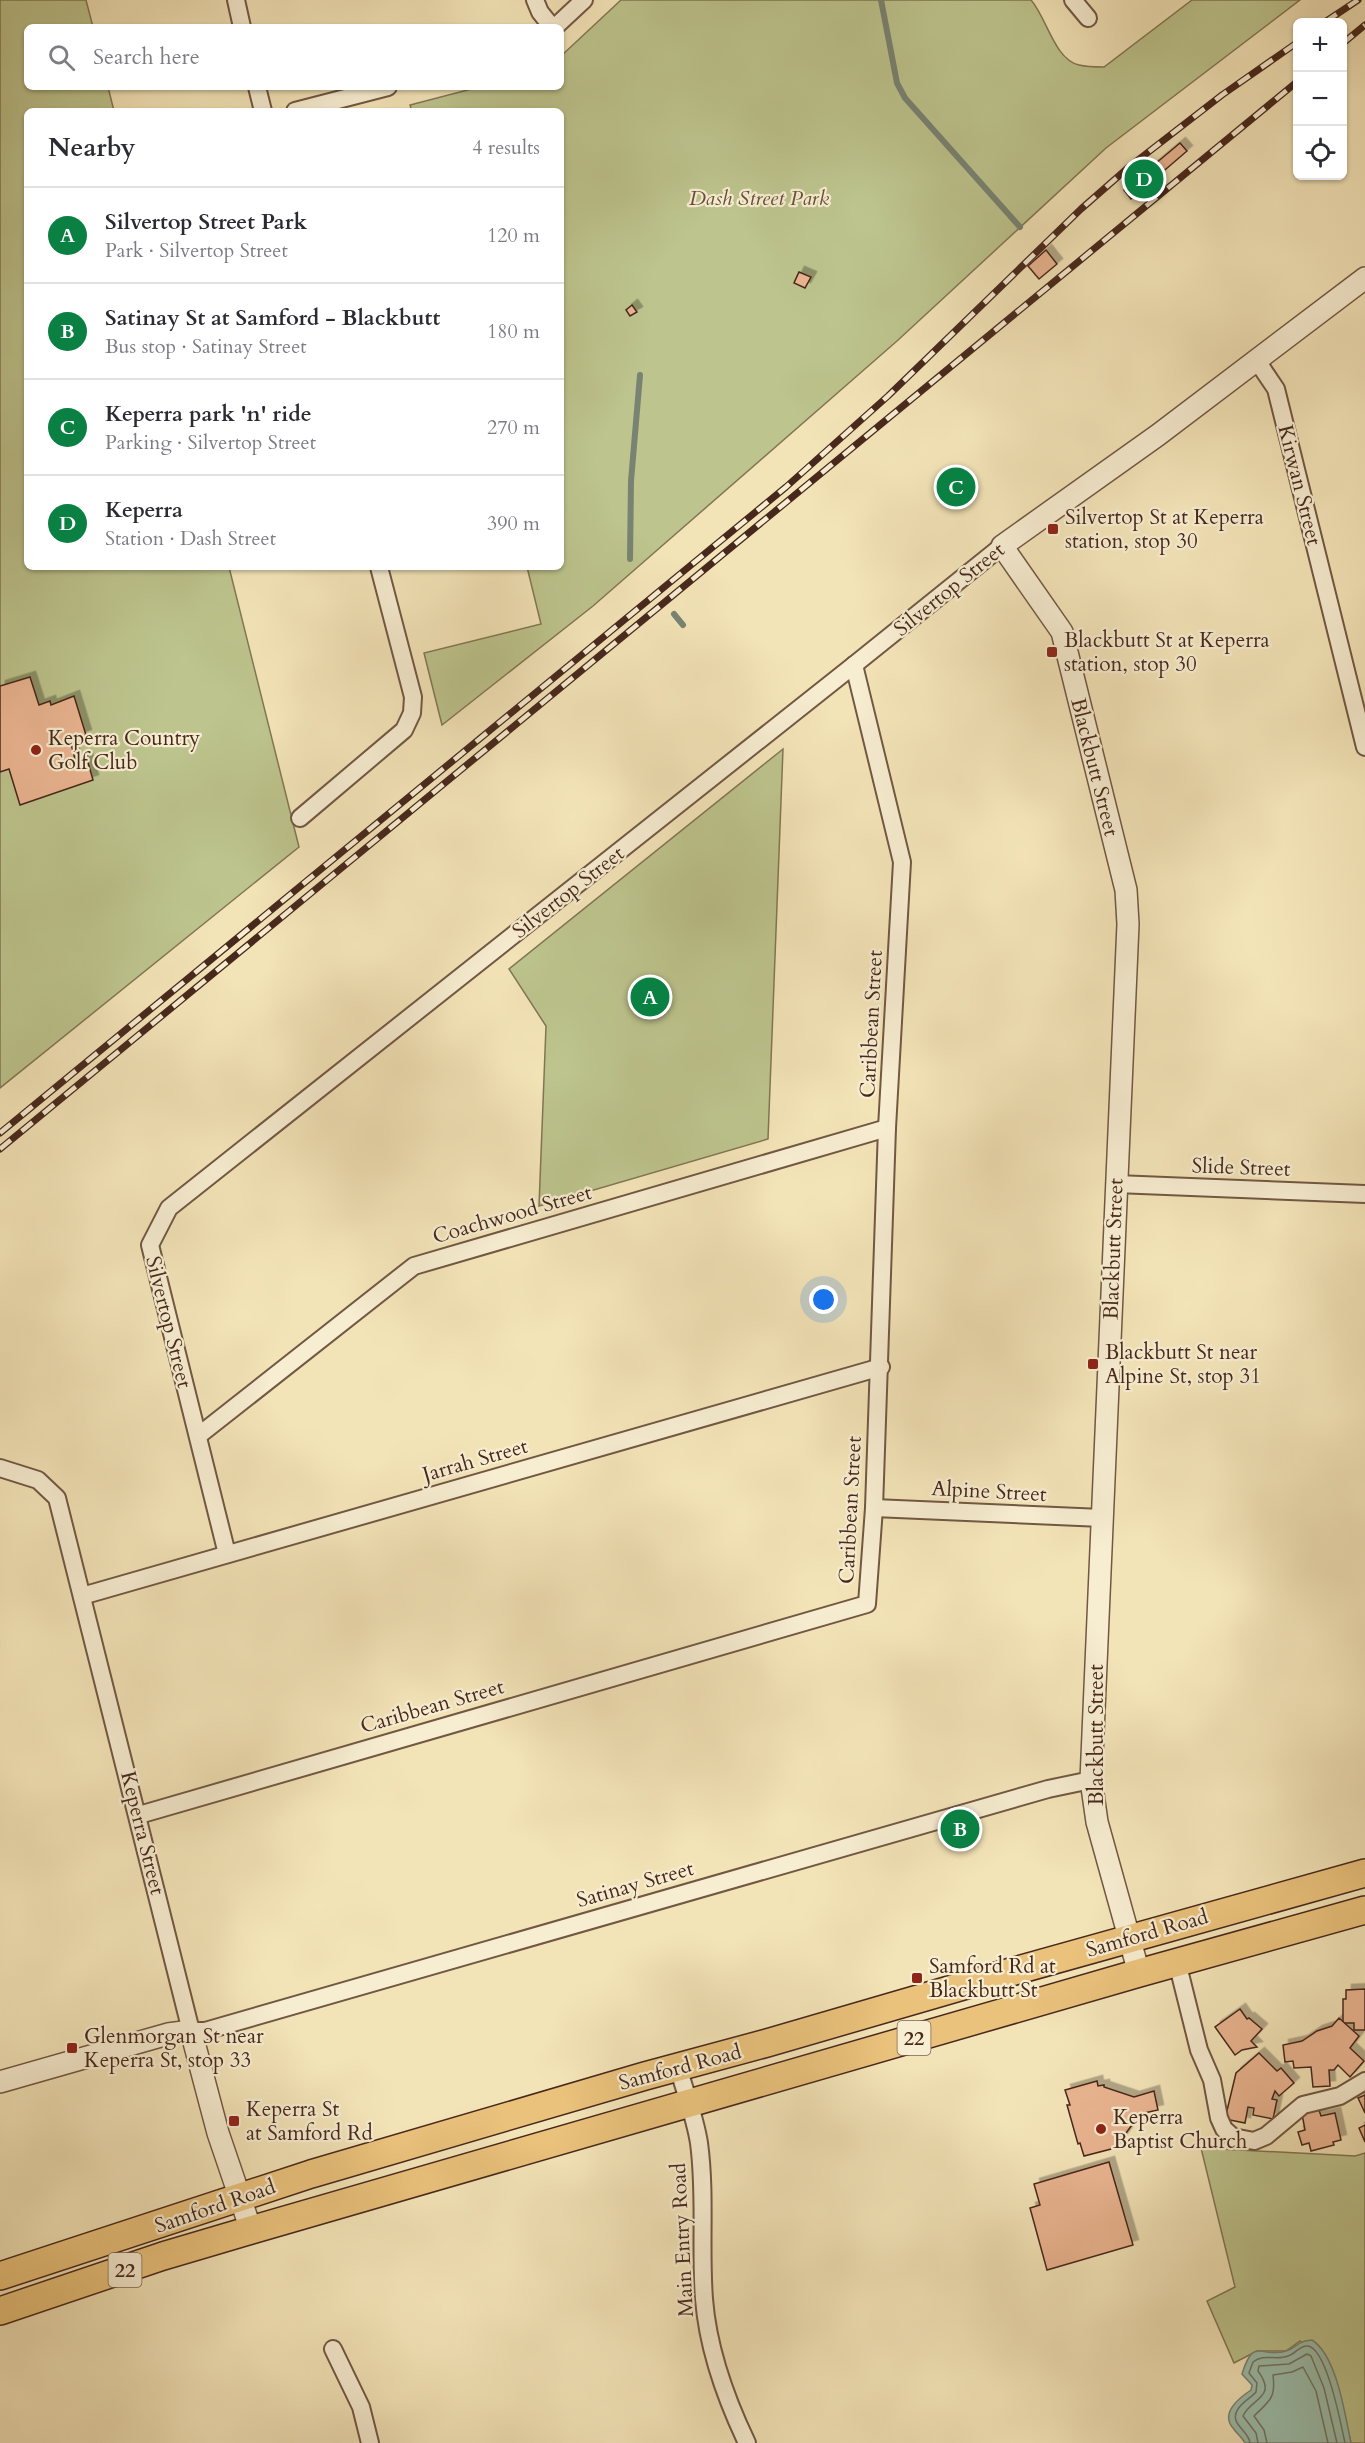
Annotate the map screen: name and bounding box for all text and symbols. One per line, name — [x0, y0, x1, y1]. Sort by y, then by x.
map controls — [1293, 18, 1347, 180]
button: + — [1293, 18, 1347, 72]
search box — [24, 24, 564, 90]
icon: search — [45, 41, 78, 74]
text: Search here — [93, 42, 200, 72]
button: − — [1293, 72, 1347, 126]
button: locate — [1293, 126, 1347, 180]
text: Nearby — [48, 130, 136, 165]
text: 4 results — [472, 134, 540, 161]
pin: D — [1124, 156, 1164, 201]
park label: Dash Street Park — [689, 184, 830, 213]
text: Silvertop Street Park — [105, 207, 307, 237]
text: A — [60, 222, 75, 249]
text: 120 m — [487, 222, 540, 249]
text: Park · Silvertop Street — [105, 237, 288, 264]
text: Satinay St at Samford - Blackbutt — [105, 303, 440, 333]
text: B — [60, 318, 75, 345]
text: 180 m — [487, 318, 540, 345]
text: Bus stop · Satinay Street — [105, 333, 307, 360]
text: Keperra park 'n' ride — [105, 399, 312, 429]
text: C — [60, 414, 75, 441]
text: 270 m — [487, 414, 540, 441]
street label: Kirwan Street — [1271, 422, 1329, 549]
text: Parking · Silvertop Street — [105, 429, 316, 456]
pin: C — [936, 464, 976, 510]
text: Keperra — [105, 495, 183, 525]
place label: Silvertop St at Keperra station, stop 30 — [1065, 503, 1264, 556]
text: D — [59, 510, 76, 537]
text: 390 m — [487, 510, 540, 537]
marker: Silvertop St at Keperra station, stop 30 — [1046, 522, 1060, 536]
text: Station · Dash Street — [105, 525, 276, 552]
street label: Silvertop Street — [888, 535, 1011, 643]
place label: Blackbutt St at Keperra station, stop 30 — [1064, 626, 1270, 679]
marker: Blackbutt St at Keperra station, stop 30 — [1045, 645, 1059, 659]
street label: Blackbutt Street — [1063, 695, 1126, 840]
place label: Keperra Country Golf Club — [48, 724, 200, 777]
marker: Keperra Country Golf Club — [29, 743, 43, 757]
street label: Silvertop Street — [506, 839, 631, 945]
street label: Caribbean Street — [853, 949, 890, 1099]
pin: A — [630, 974, 670, 1020]
street label: Slide Street — [1191, 1151, 1291, 1184]
street label: Blackbutt Street — [1097, 1177, 1130, 1320]
street label: Coachwood Street — [429, 1178, 596, 1251]
street label: Silvertop Street — [138, 1253, 199, 1391]
your location — [809, 1285, 838, 1314]
place label: Blackbutt St near Alpine St, stop 31 — [1105, 1338, 1261, 1391]
marker: Blackbutt St near Alpine St, stop 31 — [1086, 1357, 1100, 1371]
street label: Jarrah Street — [416, 1432, 532, 1490]
street label: Caribbean Street — [832, 1435, 869, 1585]
street label: Alpine Street — [931, 1474, 1048, 1509]
street label: Blackbutt Street — [1082, 1664, 1111, 1806]
street label: Caribbean Street — [357, 1672, 508, 1741]
street label: Keperra Street — [113, 1768, 172, 1898]
pin: B — [940, 1806, 980, 1852]
street label: Satinay Street — [573, 1854, 697, 1915]
street label: Samford Road — [1083, 1902, 1212, 1965]
place label: Samford Rd at Blackbutt St — [929, 1952, 1056, 2005]
marker: Samford Rd at Blackbutt St — [910, 1971, 924, 1985]
road number: 22 — [898, 2021, 930, 2055]
place label: Glenmorgan St near Keperra St, stop 33 — [84, 2022, 264, 2075]
street label: Samford Road — [616, 2037, 745, 2098]
marker: Glenmorgan St near Keperra St, stop 33 — [65, 2041, 79, 2055]
place label: Keperra St at Samford Rd — [246, 2095, 373, 2148]
place label: Keperra Baptist Church — [1113, 2103, 1248, 2156]
marker: Keperra St at Samford Rd — [227, 2114, 241, 2128]
marker: Keperra Baptist Church — [1094, 2122, 1108, 2136]
street label: Main Entry Road — [664, 2162, 701, 2318]
street label: Samford Road — [151, 2172, 279, 2241]
road number: 22 — [108, 2253, 142, 2287]

